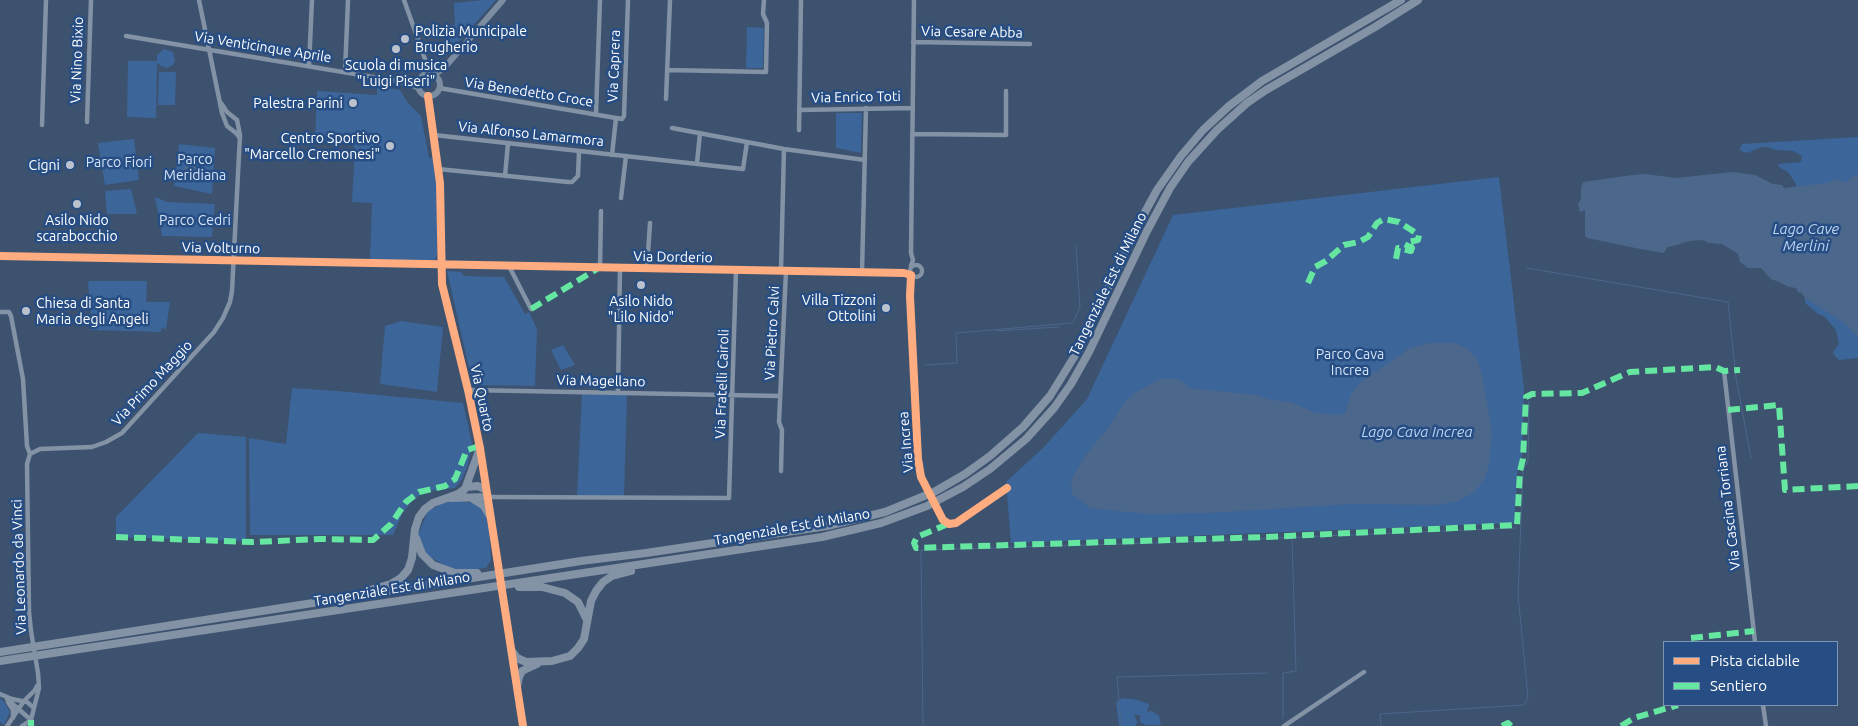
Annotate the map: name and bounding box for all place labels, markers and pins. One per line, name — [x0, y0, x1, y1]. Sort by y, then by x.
place label: Polizia Municipale Brugherio — [415, 23, 527, 56]
marker: Polizia Municipale Brugherio — [399, 33, 411, 45]
marker: Scuola di musica "Luigi Piseri" — [390, 43, 402, 55]
place label: Scuola di musica "Luigi Piseri" — [345, 57, 447, 90]
place label: Palestra Parini — [253, 95, 343, 111]
marker: Palestra Parini — [347, 97, 359, 109]
place label: Centro Sportivo "Marcello Cremonesi" — [244, 130, 380, 162]
marker: Centro Sportivo "Marcello Cremonesi" — [384, 140, 396, 152]
place label: Cigni — [29, 157, 60, 173]
marker: Cigni — [64, 159, 76, 171]
marker: Asilo Nido scarabocchio — [71, 198, 83, 210]
place label: Asilo Nido scarabocchio — [36, 212, 118, 244]
marker: Asilo Nido "Lilo Nido" — [635, 279, 647, 291]
place label: Villa Tizzoni Ottolini — [802, 292, 876, 324]
place label: Asilo Nido "Lilo Nido" — [608, 293, 674, 326]
place label: Chiesa di Santa Maria degli Angeli — [36, 295, 149, 328]
marker: Villa Tizzoni Ottolini — [880, 302, 892, 314]
marker: Chiesa di Santa Maria degli Angeli — [20, 305, 32, 317]

